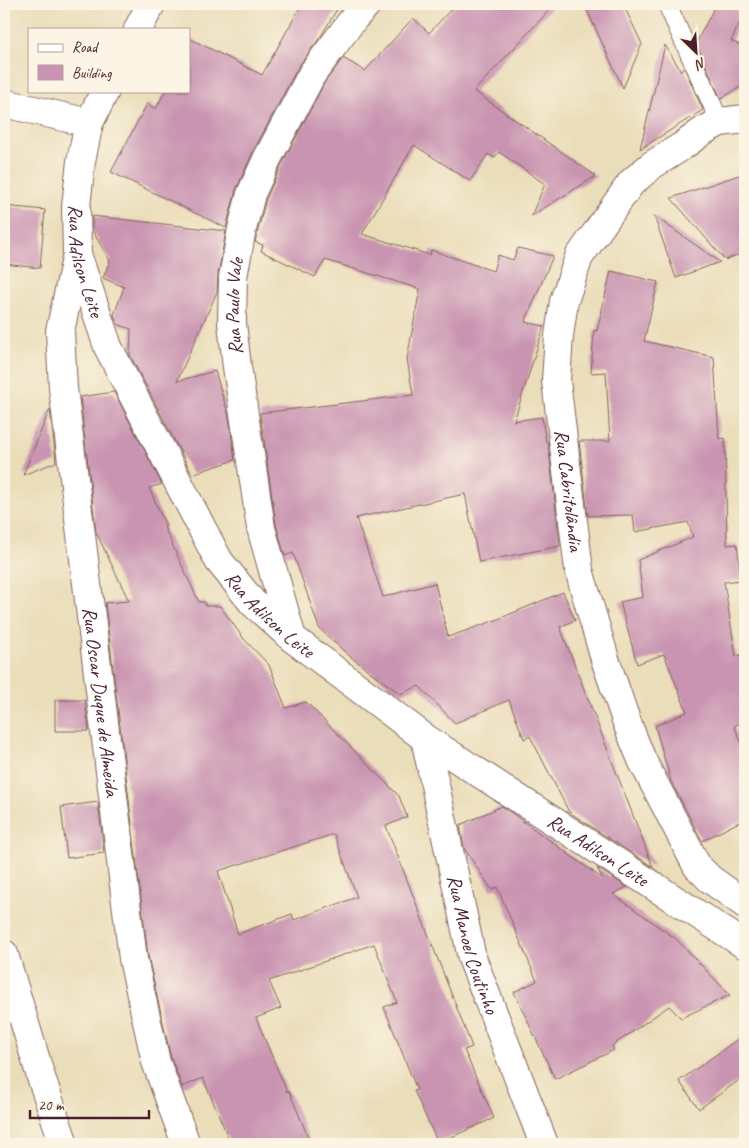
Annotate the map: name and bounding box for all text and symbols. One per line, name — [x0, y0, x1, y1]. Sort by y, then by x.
legend — [28, 28, 190, 92]
north arrow — [672, 28, 722, 78]
text: Road — [72, 38, 99, 57]
text: N — [692, 54, 709, 74]
text: Building — [72, 64, 112, 83]
street label: Rua Adilson Leite — [63, 204, 110, 322]
street label: Rua Paulo Vale — [220, 254, 250, 356]
street label: Rua Cabritolândia — [549, 428, 589, 555]
street label: Rua Adilson Leite — [219, 566, 320, 664]
street label: Rua Oscar Duque de Almeida — [77, 606, 125, 799]
street label: Rua Adilson Leite — [543, 809, 654, 893]
street label: Rua Manoel Coutinho — [442, 873, 505, 1018]
scale bar — [30, 1088, 149, 1120]
text: 20 m — [38, 1096, 65, 1115]

